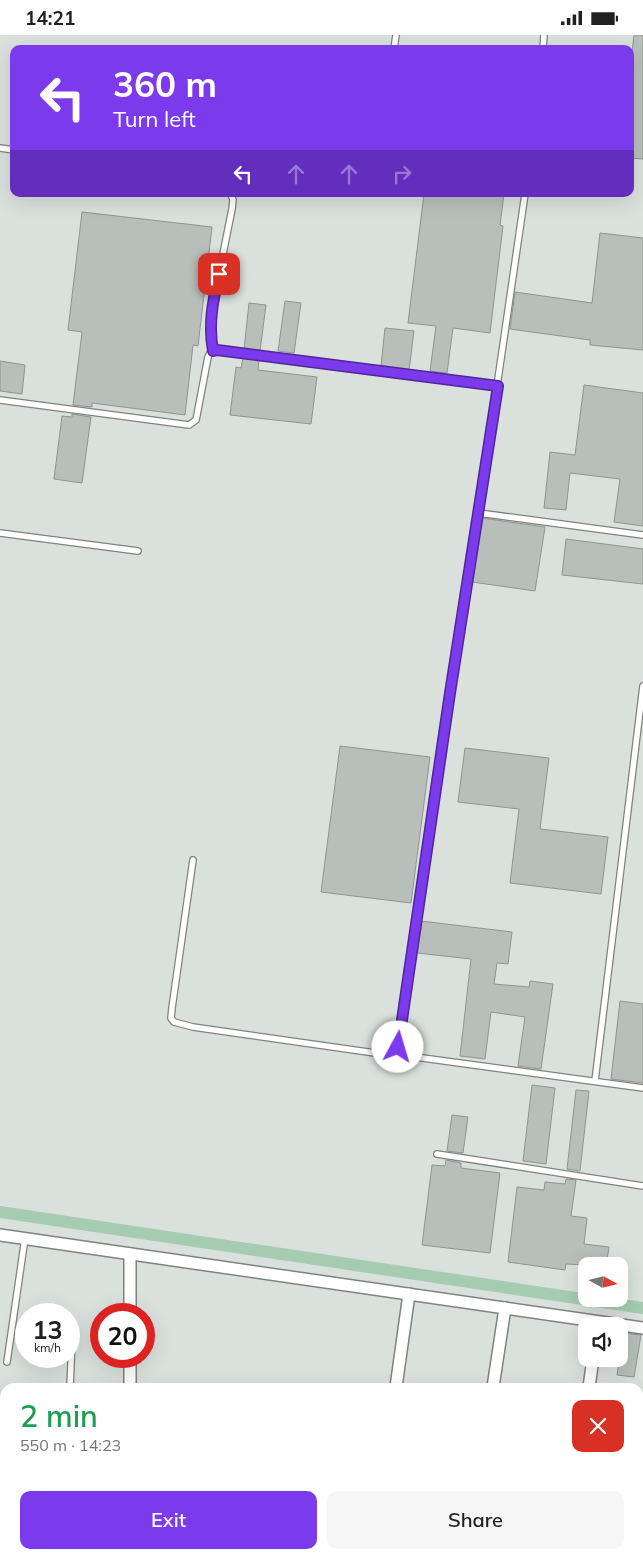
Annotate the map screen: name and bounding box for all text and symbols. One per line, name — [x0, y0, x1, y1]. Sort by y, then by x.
text: 14:21 — [25, 6, 75, 30]
text: 360 m — [113, 62, 217, 106]
icon: left — [30, 65, 95, 130]
text: Turn left — [113, 105, 196, 133]
icon: left — [229, 160, 257, 188]
icon: ahead — [282, 160, 310, 188]
icon: ahead — [335, 160, 363, 188]
icon: right — [388, 160, 416, 188]
pin — [198, 253, 240, 295]
icon: arrive — [205, 260, 233, 288]
position arrow — [371, 1020, 423, 1072]
north arrow — [578, 1257, 628, 1307]
map controls — [578, 1257, 628, 1367]
speed limit sign: 20 — [90, 1303, 155, 1368]
text: 13 — [32, 1314, 63, 1345]
button: sound — [578, 1317, 628, 1367]
text: km/h — [34, 1340, 61, 1355]
text: 2 min — [20, 1397, 98, 1435]
button: close — [572, 1400, 624, 1452]
text: 550 m · 14:23 — [20, 1435, 121, 1455]
button: Exit — [20, 1491, 317, 1549]
button: Share — [327, 1491, 624, 1549]

